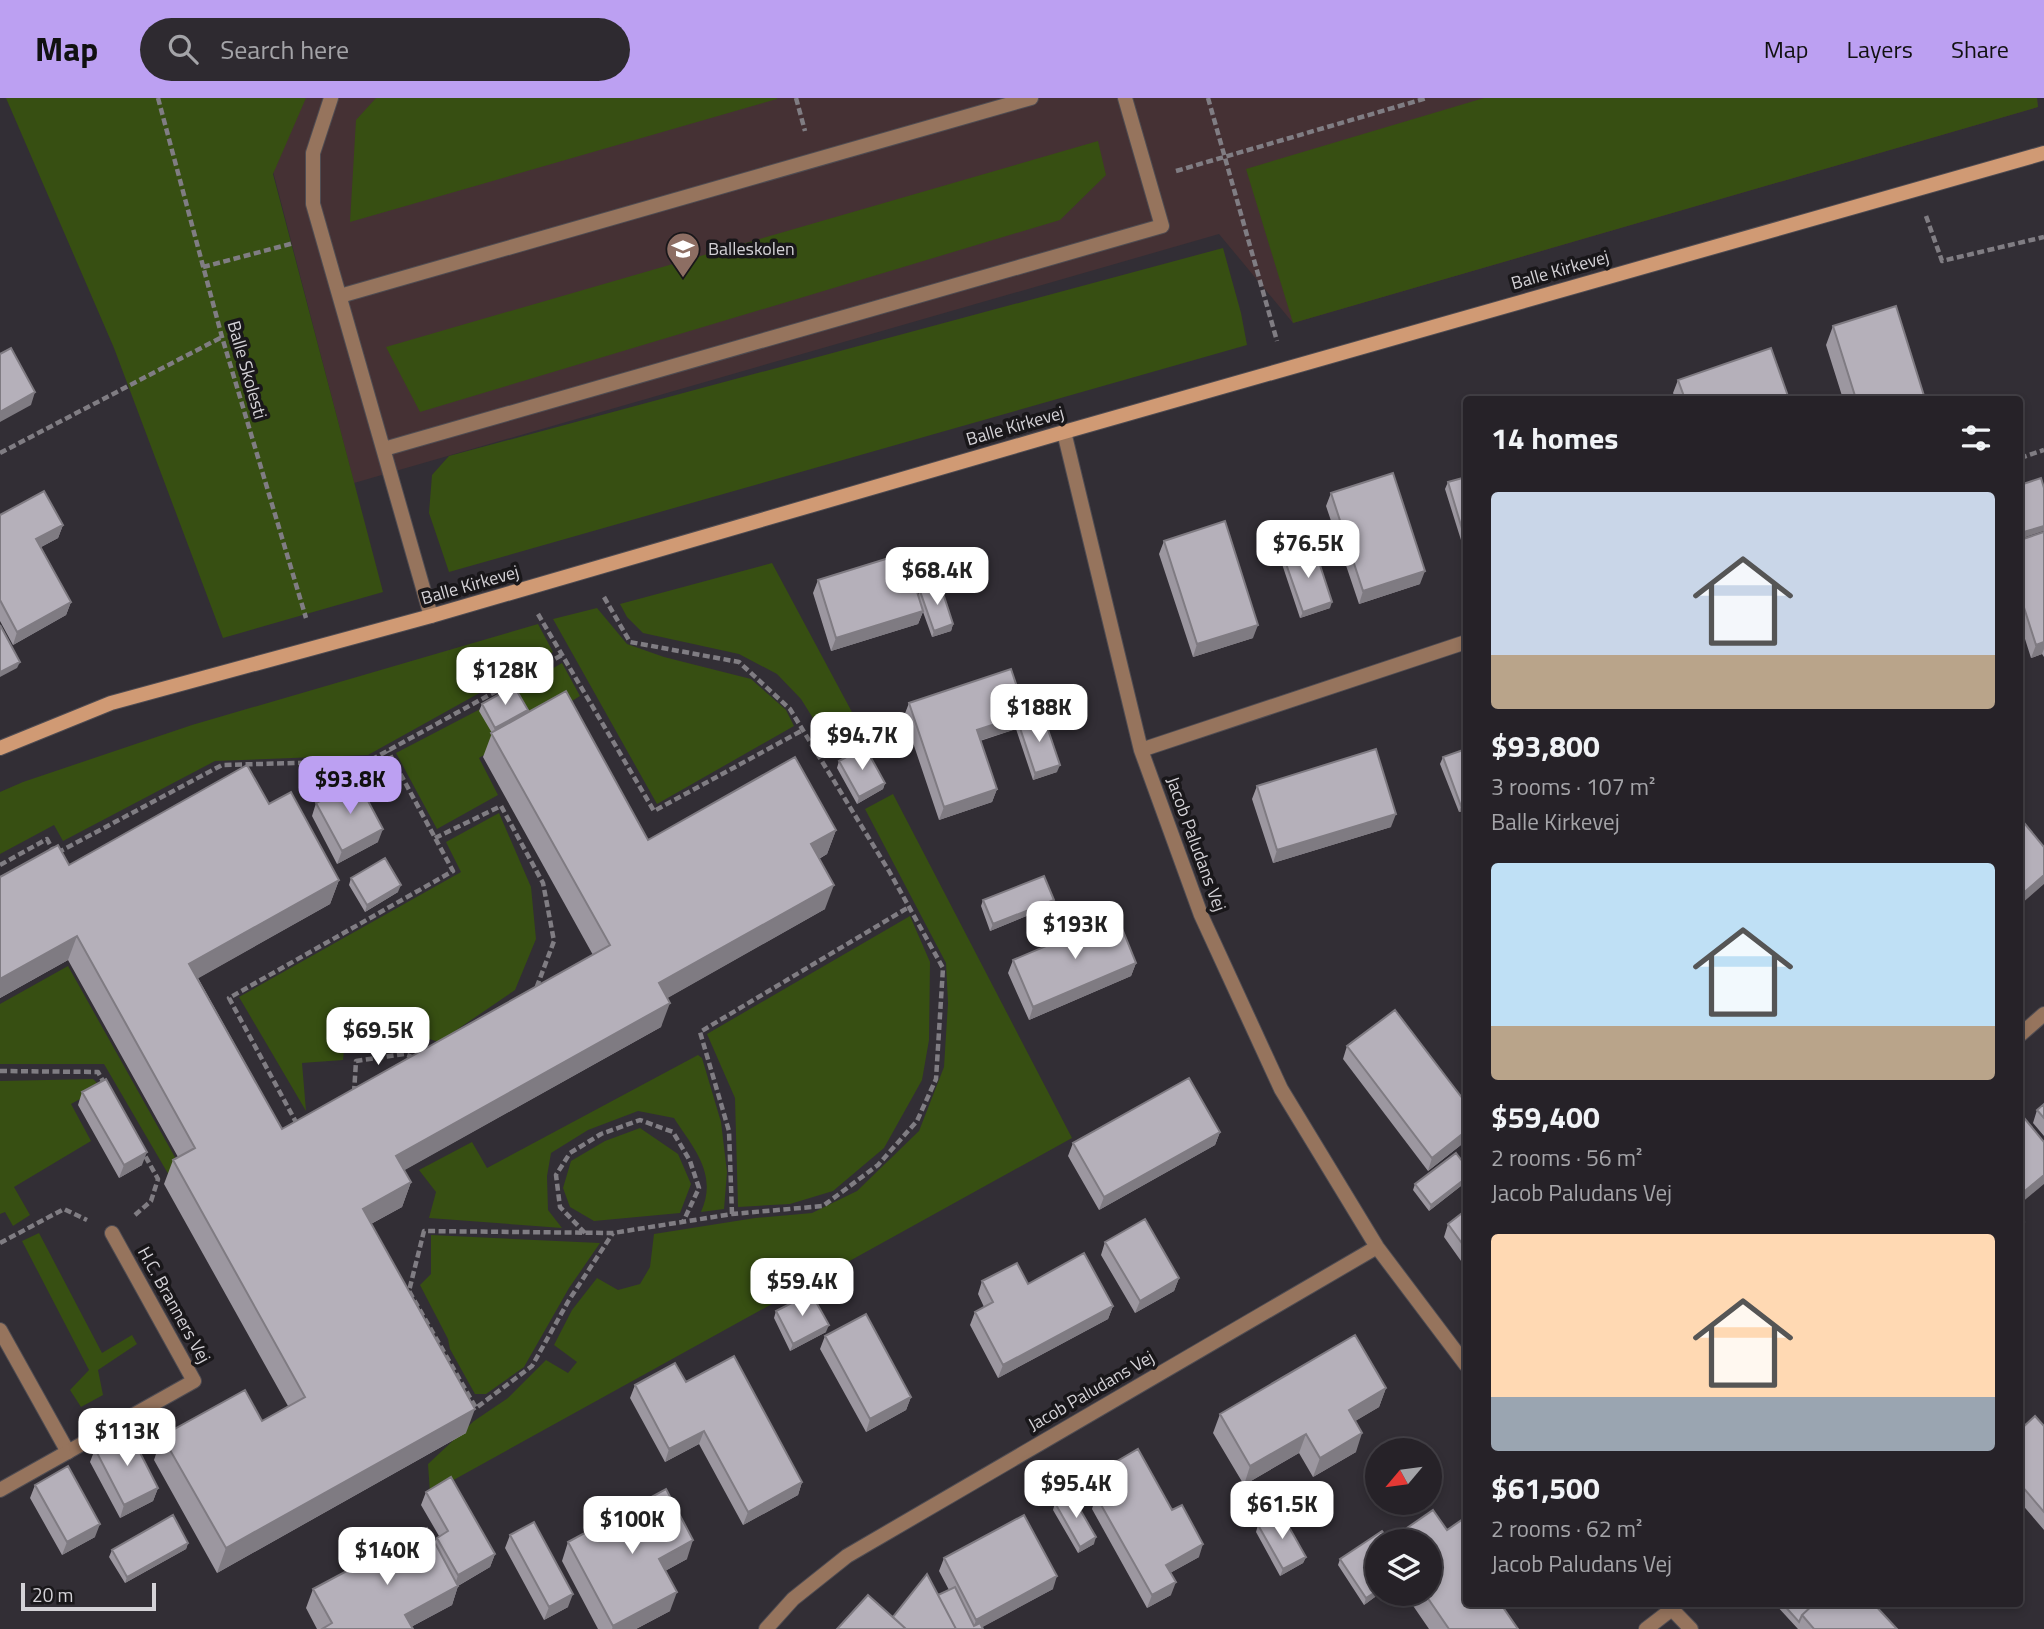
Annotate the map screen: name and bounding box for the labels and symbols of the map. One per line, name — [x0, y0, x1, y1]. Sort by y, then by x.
school or university icon: Balleskolen — [664, 230, 702, 279]
place label: Balleskolen — [708, 235, 795, 262]
street label: Balle Kirkevej — [1508, 243, 1612, 296]
street label: Balle Skolesti — [221, 318, 274, 422]
street label: Balle Kirkevej — [963, 399, 1067, 452]
pin: $76.5K — [1251, 520, 1365, 580]
pin: $68.4K — [880, 547, 994, 607]
street label: Balle Kirkevej — [418, 558, 522, 611]
pin: $128K — [456, 648, 554, 707]
pin: $188K — [990, 684, 1088, 744]
pin: $94.7K — [805, 712, 919, 772]
pin: $93.8K — [293, 756, 407, 816]
street label: Jacob Paludans Vej — [1160, 773, 1233, 915]
pin: $193K — [1026, 902, 1124, 961]
pin: $69.5K — [321, 1007, 435, 1067]
street label: H.C. Branners Vej — [131, 1241, 218, 1368]
pin: $59.4K — [745, 1258, 859, 1318]
street label: Jacob Paludans Vej — [1023, 1343, 1159, 1438]
pin: $113K — [78, 1408, 176, 1468]
north arrow — [1365, 1438, 1442, 1516]
pin: $95.4K — [1019, 1460, 1133, 1520]
pin: $61.5K — [1225, 1482, 1339, 1541]
pin: $100K — [583, 1496, 681, 1556]
pin: $140K — [338, 1528, 436, 1587]
scale bar — [21, 1580, 156, 1612]

